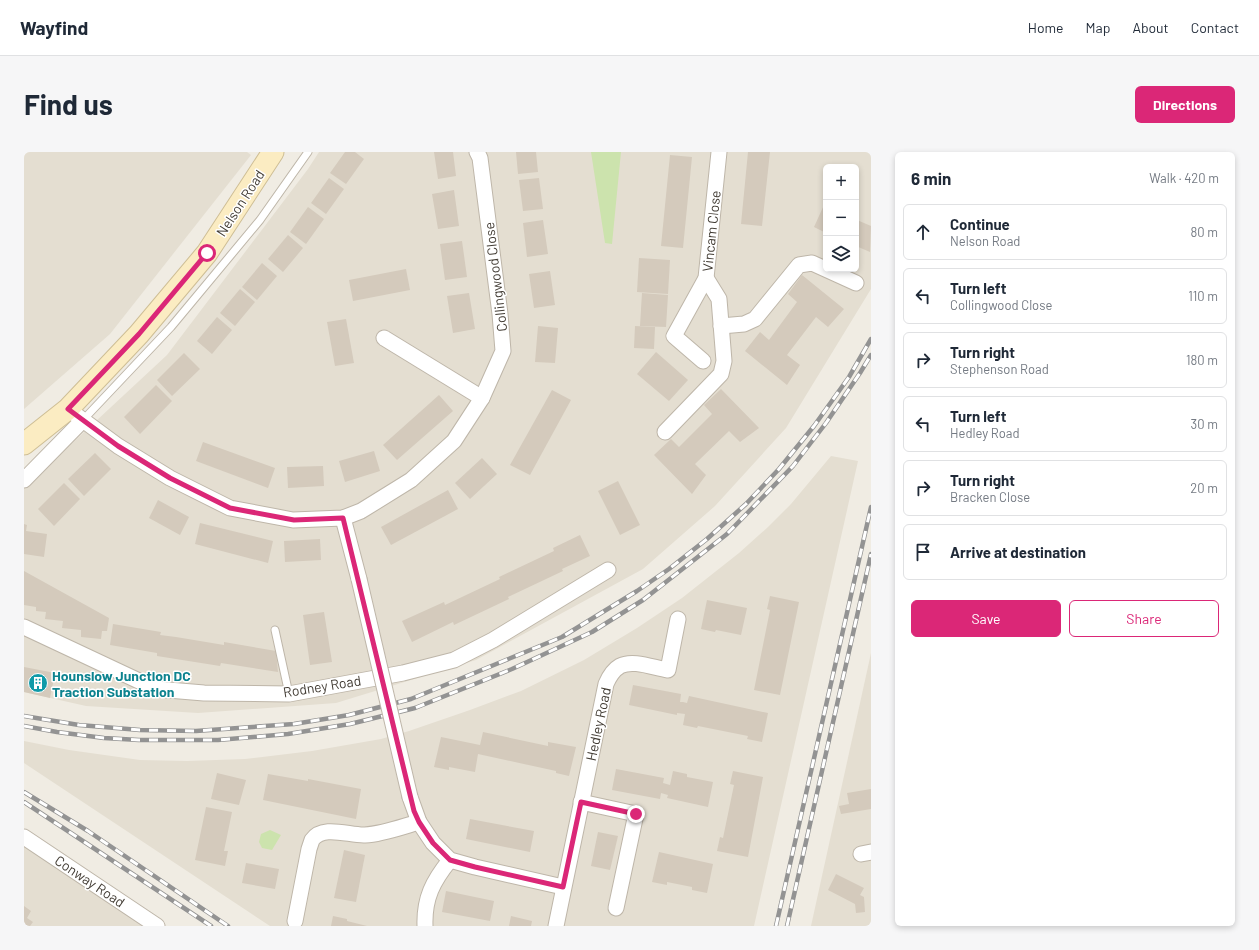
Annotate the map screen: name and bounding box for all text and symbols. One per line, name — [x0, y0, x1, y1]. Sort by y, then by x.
text: Wayfind — [20, 16, 88, 39]
text: Home — [1028, 19, 1064, 36]
text: Map — [1086, 19, 1110, 36]
text: About — [1132, 19, 1169, 36]
text: Contact — [1191, 19, 1239, 36]
button: Directions — [1135, 86, 1235, 123]
text: Find us — [24, 87, 113, 121]
map controls — [823, 164, 859, 272]
button: + — [823, 164, 859, 200]
street label: Nelson Road — [212, 167, 268, 239]
text: 6 min — [911, 168, 951, 188]
text: Walk · 420 m — [1149, 170, 1219, 186]
street label: Vincam Close — [698, 190, 724, 272]
button: − — [823, 200, 859, 236]
text: Continue — [950, 215, 1010, 233]
street label: Collingwood Close — [480, 221, 510, 333]
icon: ahead — [912, 221, 934, 243]
text: 80 m — [1191, 224, 1218, 240]
text: Nelson Road — [950, 233, 1020, 249]
button: layers — [823, 236, 859, 272]
route start — [198, 244, 216, 262]
text: Turn left — [950, 279, 1006, 297]
icon: left — [912, 285, 934, 307]
text: 110 m — [1188, 288, 1218, 304]
text: Collingwood Close — [950, 297, 1052, 313]
text: Turn right — [950, 343, 1015, 361]
icon: right — [912, 349, 934, 371]
text: 180 m — [1186, 352, 1218, 368]
text: Stephenson Road — [950, 361, 1049, 377]
text: Turn left — [950, 407, 1006, 425]
icon: left — [912, 413, 934, 435]
text: 30 m — [1191, 416, 1218, 432]
text: Hedley Road — [950, 425, 1020, 441]
text: Turn right — [950, 471, 1015, 489]
icon: right — [912, 477, 934, 499]
text: 20 m — [1190, 480, 1218, 496]
text: Bracken Close — [950, 489, 1030, 505]
icon: arrive — [912, 541, 934, 563]
text: Arrive at destination — [950, 543, 1086, 561]
button: Save — [911, 600, 1061, 637]
button: Share — [1069, 600, 1219, 637]
place label: Hounslow Junction DC Traction Substation — [52, 667, 191, 700]
street label: Rodney Road — [282, 671, 362, 701]
building icon: Hounslow Junction DC Traction Substation — [27, 672, 49, 694]
street label: Hedley Road — [582, 686, 614, 762]
route end — [627, 805, 645, 823]
street label: Conway Road — [52, 851, 128, 911]

